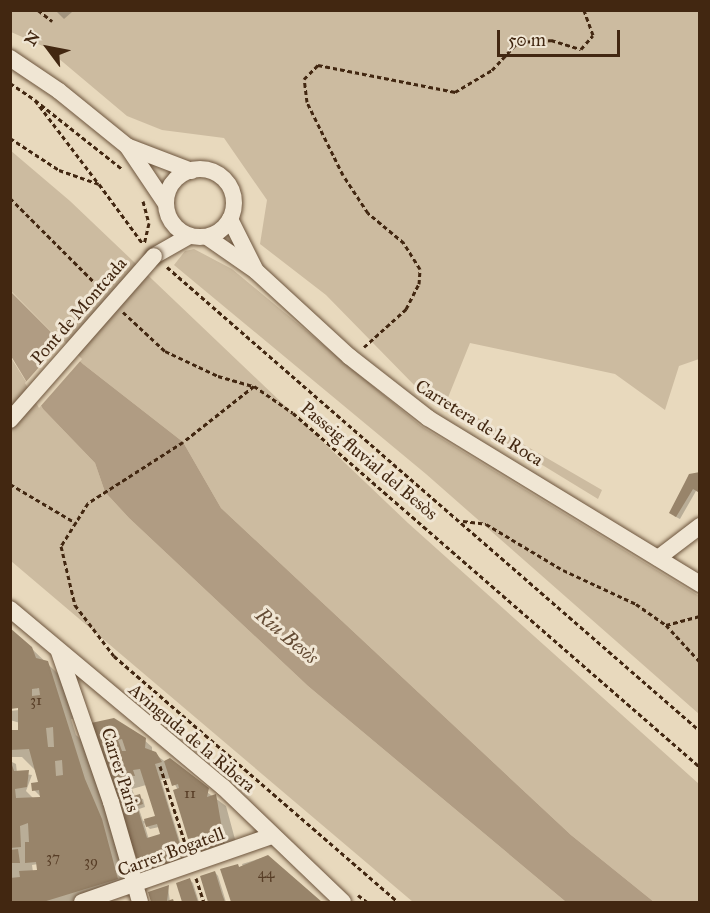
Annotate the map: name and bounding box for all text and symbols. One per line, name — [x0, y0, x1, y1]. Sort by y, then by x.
north arrow — [18, 18, 78, 78]
scale bar — [500, 18, 623, 56]
text: N — [21, 27, 44, 49]
text: 50 m — [508, 29, 546, 51]
street label: Pont de Montcada — [27, 253, 131, 369]
street label: Carretera de la Roca — [411, 375, 547, 471]
street label: Passeig fluvial del Besòs — [296, 397, 442, 525]
water label: Riu Besòs — [251, 603, 323, 669]
street label: Avinguda de la Ribera — [124, 679, 260, 797]
house number: 31 — [30, 692, 42, 710]
street label: Carrer Paris — [96, 725, 144, 815]
house number: 11 — [184, 785, 196, 803]
street label: Carrer Bogatell — [115, 823, 227, 881]
house number: 37 — [46, 849, 60, 867]
house number: 39 — [84, 853, 98, 871]
house number: 44 — [258, 865, 274, 883]

